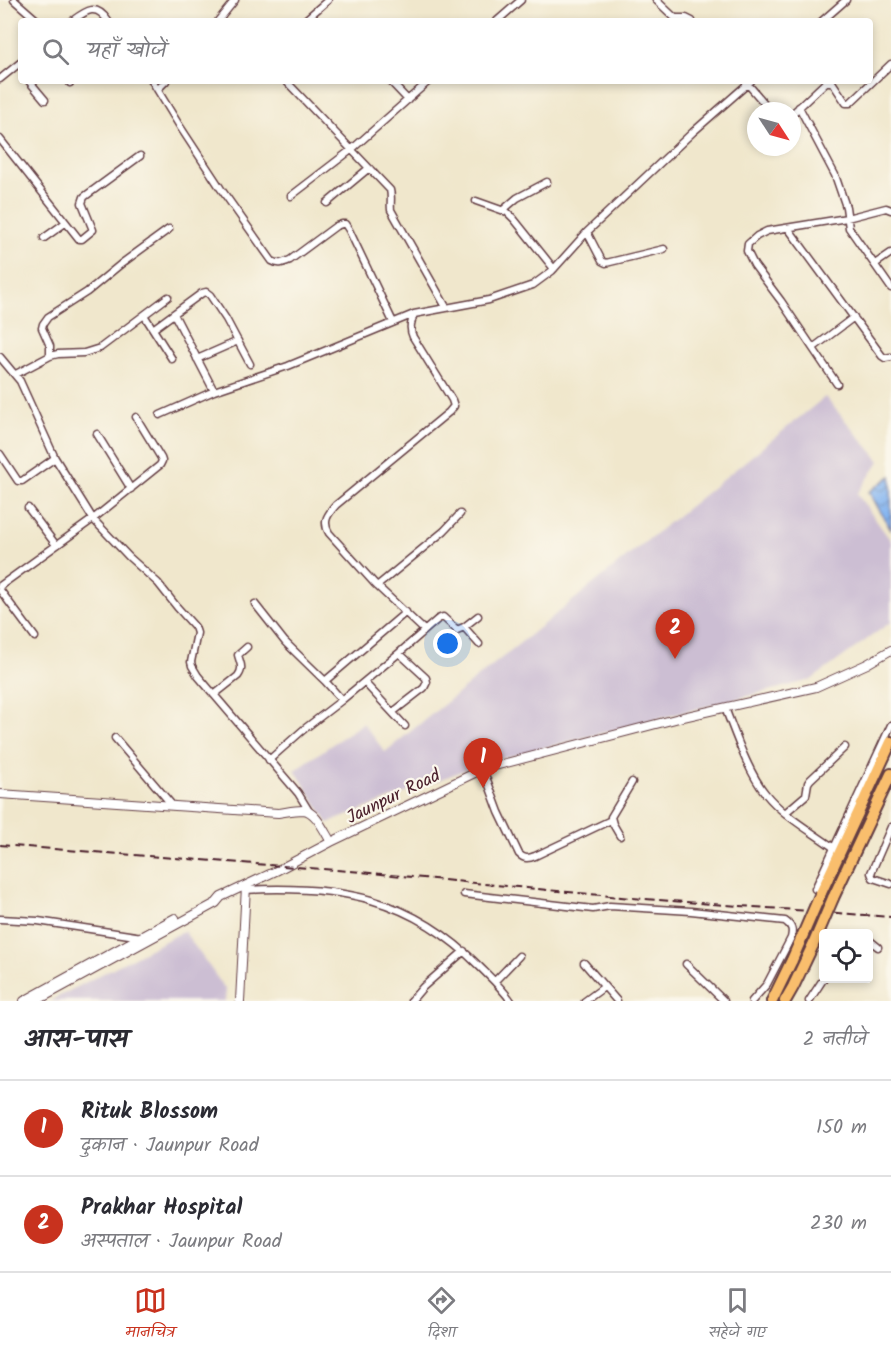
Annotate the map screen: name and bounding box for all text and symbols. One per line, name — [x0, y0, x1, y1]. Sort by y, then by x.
search box — [18, 18, 873, 84]
text: यहाँ खोजें — [87, 34, 166, 69]
icon: search — [39, 35, 72, 68]
north arrow — [747, 102, 801, 156]
pin: 2 — [656, 610, 694, 659]
your location — [433, 629, 462, 658]
pin: 1 — [464, 738, 502, 788]
street label: Jaunpur Road — [342, 762, 447, 833]
map controls — [819, 929, 873, 983]
button: locate — [819, 929, 873, 983]
text: आस-पास — [24, 1019, 128, 1061]
text: 2 नतीजे — [803, 1024, 867, 1056]
text: Rituk Blossom — [81, 1095, 218, 1130]
text: 1 — [40, 1112, 47, 1144]
text: 150 m — [816, 1112, 867, 1144]
text: दुकान · Jaunpur Road — [81, 1130, 259, 1162]
text: Prakhar Hospital — [81, 1191, 242, 1226]
text: 2 — [38, 1208, 49, 1240]
text: 230 m — [810, 1208, 867, 1240]
text: अस्पताल · Jaunpur Road — [81, 1226, 282, 1258]
tab: मानचित्र — [125, 1284, 175, 1345]
tab: दिशा — [425, 1284, 458, 1345]
tab: सहेजे गए — [709, 1284, 766, 1345]

